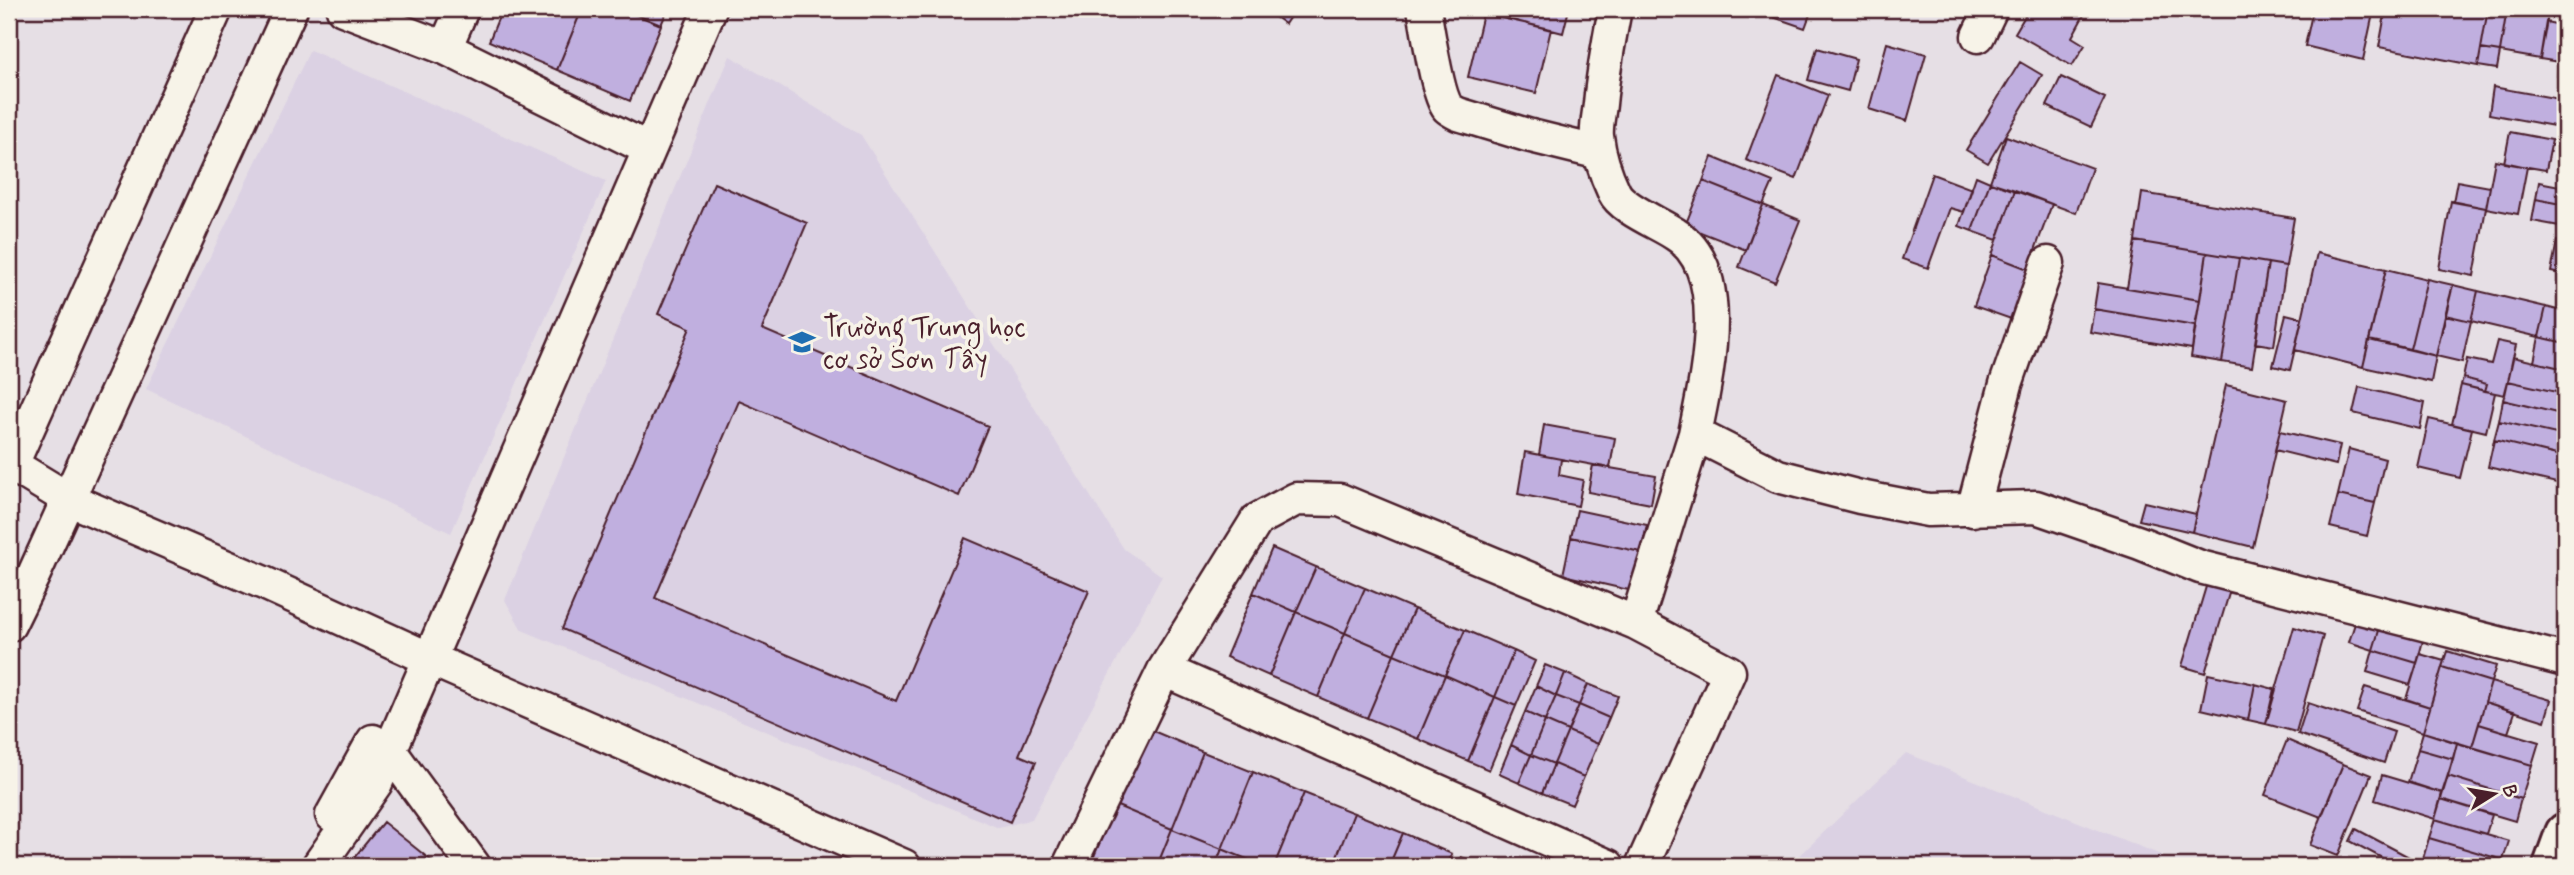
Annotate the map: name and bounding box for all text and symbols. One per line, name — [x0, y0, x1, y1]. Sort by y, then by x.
place label: Trường Trung học cơ sở Sơn Tây — [823, 310, 1026, 379]
school or university icon: Trường Trung học cơ sở Sơn Tây — [787, 327, 817, 357]
north arrow — [2458, 760, 2528, 830]
text: B — [2496, 783, 2523, 799]

